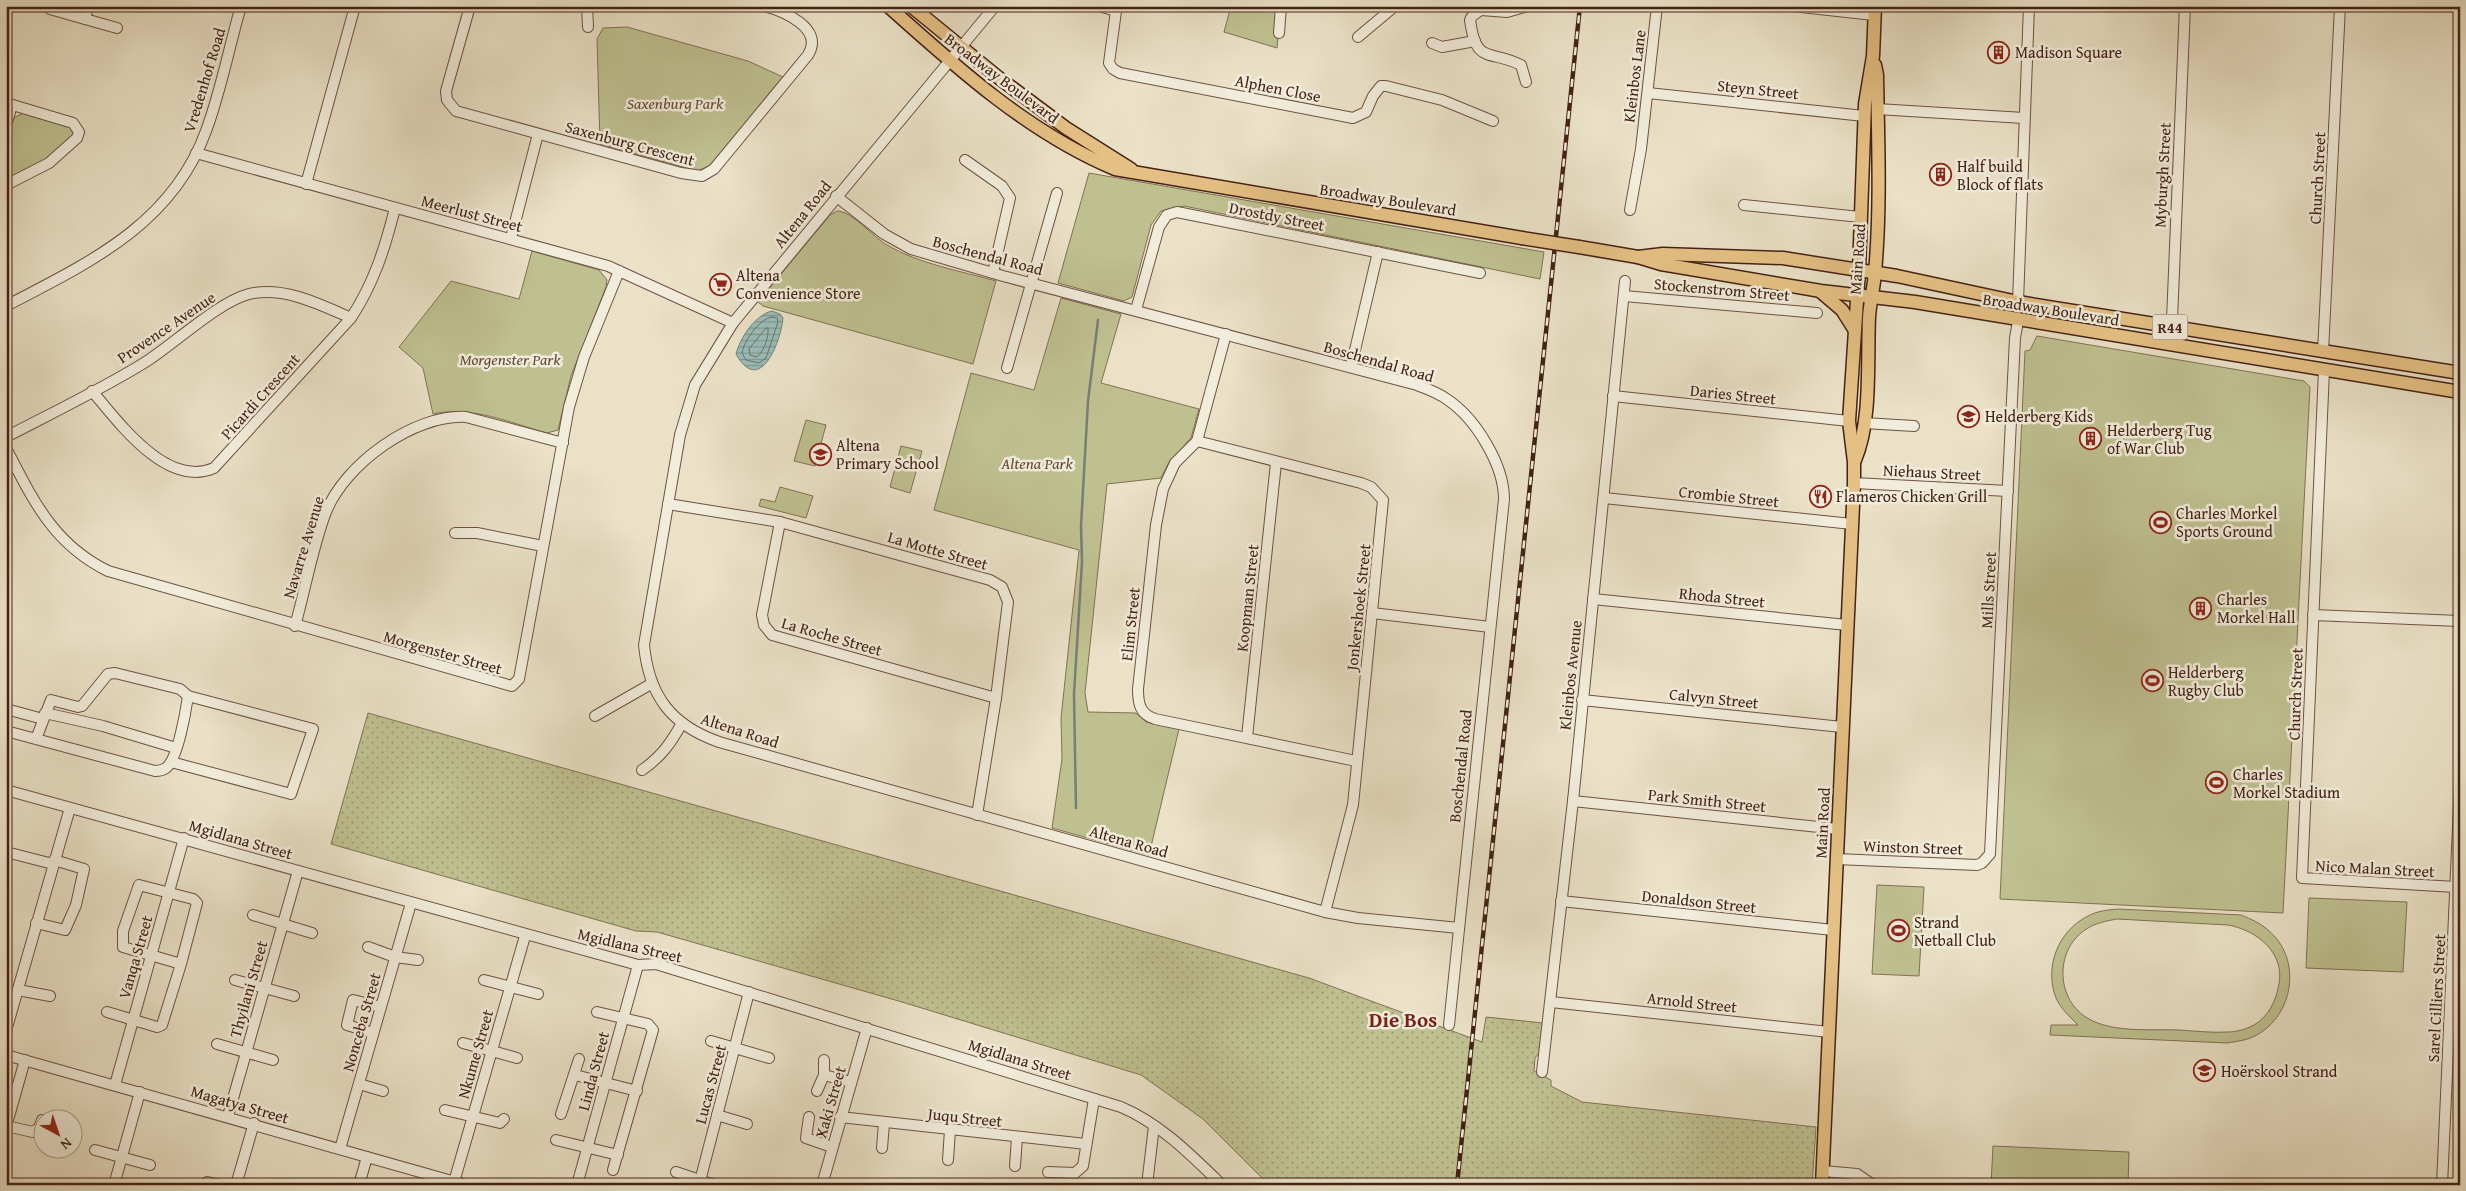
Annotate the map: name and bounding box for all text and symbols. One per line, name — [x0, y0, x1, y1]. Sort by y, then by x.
street label: Vredenhof Road — [177, 24, 231, 135]
street label: Broadway Boulevard — [940, 27, 1065, 129]
street label: Kleinbos Lane — [1616, 28, 1652, 124]
building icon: Madison Square — [1987, 40, 2011, 64]
place label: Madison Square — [2015, 40, 2122, 64]
street label: Alphen Close — [1233, 68, 1323, 108]
street label: Steyn Street — [1716, 73, 1800, 105]
park label: Saxenburg Park — [627, 91, 724, 115]
street label: Saxenburg Crescent — [563, 114, 698, 172]
street label: Myburgh Street — [2147, 121, 2177, 228]
street label: Church Street — [2303, 131, 2331, 225]
place label: Half build Block of flats — [1957, 154, 2043, 196]
building icon: Half build Block of flats — [1929, 163, 1953, 187]
street label: Altena Road — [767, 175, 837, 253]
street label: Broadway Boulevard — [1318, 176, 1458, 222]
street label: Meerlust Street — [419, 188, 526, 238]
street label: Drostdy Street — [1227, 195, 1327, 237]
street label: Main Road — [1843, 222, 1871, 295]
street label: Boschendal Road — [930, 229, 1046, 281]
place label: Altena Convenience Store — [736, 263, 861, 305]
street label: Stockenstrom Street — [1653, 271, 1791, 307]
supermarket icon: Altena Convenience Store — [708, 272, 732, 296]
street label: Provence Avenue — [112, 285, 220, 369]
street label: Broadway Boulevard — [1981, 286, 2121, 332]
road number: R44 — [2152, 314, 2188, 340]
street label: Boschendal Road — [1321, 334, 1437, 388]
street label: Picardi Crescent — [215, 347, 306, 444]
park label: Morgenster Park — [459, 347, 561, 371]
street label: Daries Street — [1689, 378, 1777, 410]
school or university icon: Helderberg Kids — [1957, 404, 1981, 428]
place label: Helderberg Kids — [1985, 404, 2093, 428]
place label: Helderberg Tug of War Club — [2107, 418, 2212, 460]
building icon: Helderberg Tug of War Club — [2079, 427, 2103, 451]
place label: Altena Primary School — [836, 433, 939, 475]
school or university icon: Altena Primary School — [808, 442, 832, 466]
park label: Altena Park — [1000, 451, 1074, 475]
street label: Niehaus Street — [1882, 457, 1982, 487]
street label: Crombie Street — [1678, 479, 1781, 513]
restaurant icon: Flameros Chicken Grill — [1808, 484, 1832, 508]
place label: Flameros Chicken Grill — [1836, 484, 1988, 508]
street label: Navarre Avenue — [276, 493, 330, 601]
place label: Charles Morkel Sports Ground — [2176, 501, 2278, 543]
sports icon: Charles Morkel Sports Ground — [2148, 510, 2172, 534]
street label: La Motte Street — [885, 524, 991, 576]
street label: Jonkershoek Street — [1339, 542, 1377, 674]
street label: Koopman Street — [1229, 543, 1265, 653]
street label: Mills Street — [1974, 551, 2002, 629]
street label: Rhoda Street — [1678, 581, 1767, 613]
street label: Elim Street — [1114, 586, 1146, 662]
place label: Charles Morkel Hall — [2217, 587, 2296, 629]
building icon: Charles Morkel Hall — [2189, 596, 2213, 620]
street label: La Roche Street — [779, 610, 885, 662]
street label: Kleinbos Avenue — [1552, 619, 1588, 731]
street label: Morgenster Street — [381, 624, 505, 681]
street label: Church Street — [2281, 647, 2309, 741]
place label: Helderberg Rugby Club — [2168, 660, 2244, 702]
sports icon: Helderberg Rugby Club — [2140, 669, 2164, 693]
street label: Calvyn Street — [1668, 681, 1760, 715]
street label: Altena Road — [698, 706, 783, 754]
street label: Boschendal Road — [1442, 708, 1478, 824]
place label: Charles Morkel Stadium — [2233, 762, 2340, 804]
sports icon: Charles Morkel Stadium — [2205, 771, 2229, 795]
street label: Park Smith Street — [1647, 782, 1767, 818]
street label: Main Road — [1808, 786, 1836, 859]
street label: Mgidlana Street — [186, 813, 296, 865]
street label: Altena Road — [1087, 818, 1172, 864]
street label: Winston Street — [1862, 833, 1964, 861]
street label: Nico Malan Street — [2315, 853, 2436, 883]
street label: Donaldson Street — [1641, 883, 1758, 919]
place label: Strand Netball Club — [1914, 910, 1996, 952]
street label: Vanqa Street — [112, 912, 158, 1002]
sports icon: Strand Netball Club — [1886, 919, 1910, 943]
street label: Mgidlana Street — [575, 921, 685, 969]
street label: Sarel Cilliers Street — [2421, 933, 2451, 1063]
street label: Thyilani Street — [223, 937, 273, 1040]
street label: Nonceba Street — [335, 969, 387, 1074]
street label: Arnold Street — [1646, 985, 1739, 1019]
district label: Die Bos — [1369, 1004, 1437, 1035]
street label: Nkume Street — [451, 1006, 499, 1101]
street label: Linda Street — [571, 1028, 615, 1113]
street label: Mgidlana Street — [965, 1032, 1075, 1086]
street label: Lucas Street — [688, 1041, 732, 1126]
school or university icon: Hoërskool Strand — [2193, 1059, 2217, 1083]
place label: Hoërskool Strand — [2221, 1059, 2338, 1083]
street label: Xaki Street — [808, 1063, 852, 1141]
street label: Magatya Street — [188, 1079, 292, 1130]
street label: Juqu Street — [925, 1101, 1004, 1133]
north arrow — [32, 1108, 82, 1158]
text: N — [56, 1133, 76, 1155]

